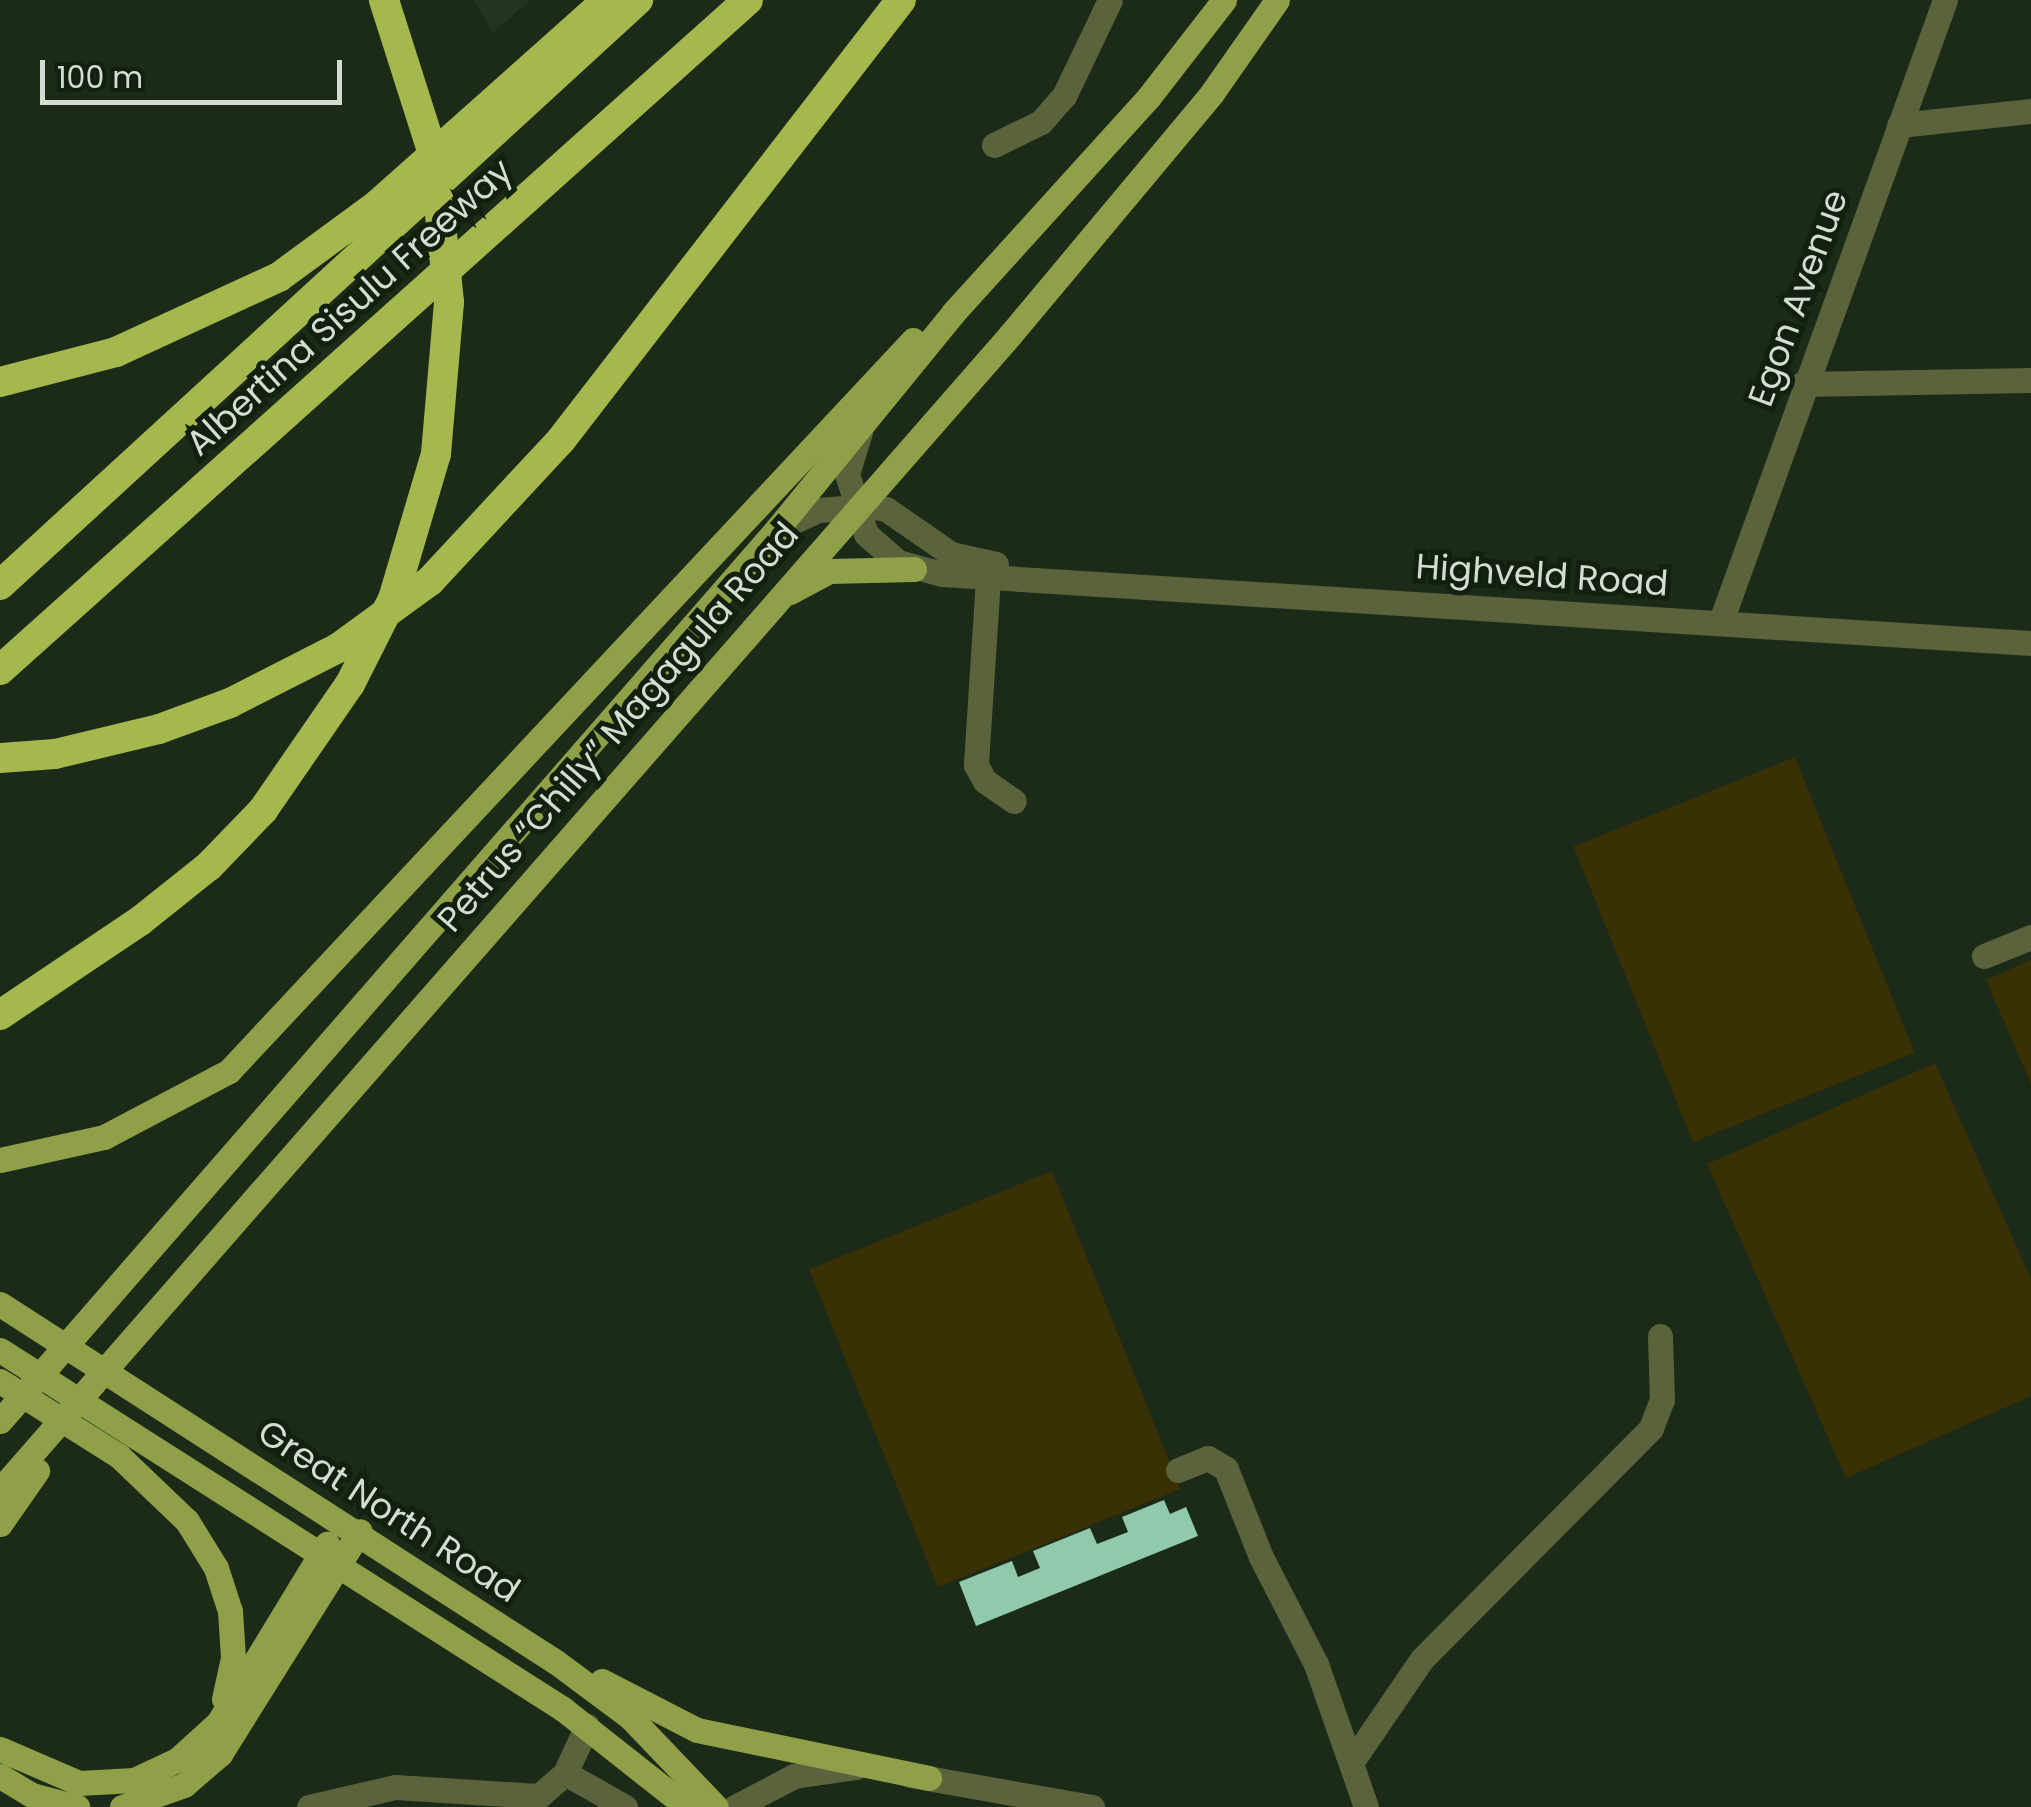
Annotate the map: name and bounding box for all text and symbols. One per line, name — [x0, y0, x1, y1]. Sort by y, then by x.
scale bar — [45, 40, 348, 102]
text: 100 m — [57, 56, 143, 99]
street label: Albertina Sisulu Freeway — [178, 150, 520, 464]
street label: Egon Avenue — [1739, 184, 1857, 412]
street label: Petrus “Chilly” Magagula Road — [429, 514, 807, 940]
street label: Highveld Road — [1414, 545, 1670, 605]
street label: Great North Road — [250, 1411, 528, 1611]

